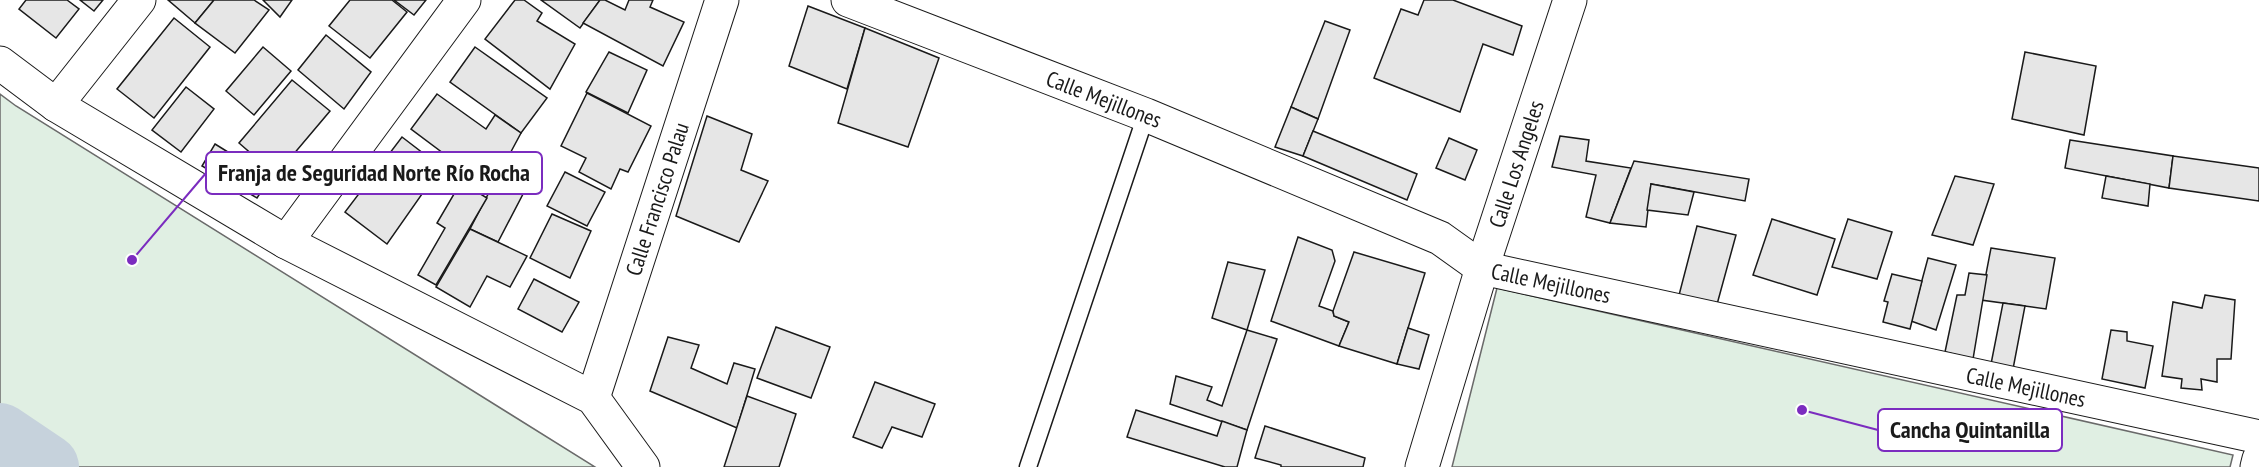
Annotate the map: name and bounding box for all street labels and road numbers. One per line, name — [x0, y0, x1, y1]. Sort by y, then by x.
street label: Calle Mejillones — [1042, 64, 1166, 134]
street label: Calle Los Angeles — [1482, 97, 1550, 231]
street label: Calle Francisco Palau — [619, 119, 695, 279]
street label: Calle Mejillones — [1489, 257, 1613, 309]
street label: Calle Mejillones — [1964, 361, 2088, 413]

